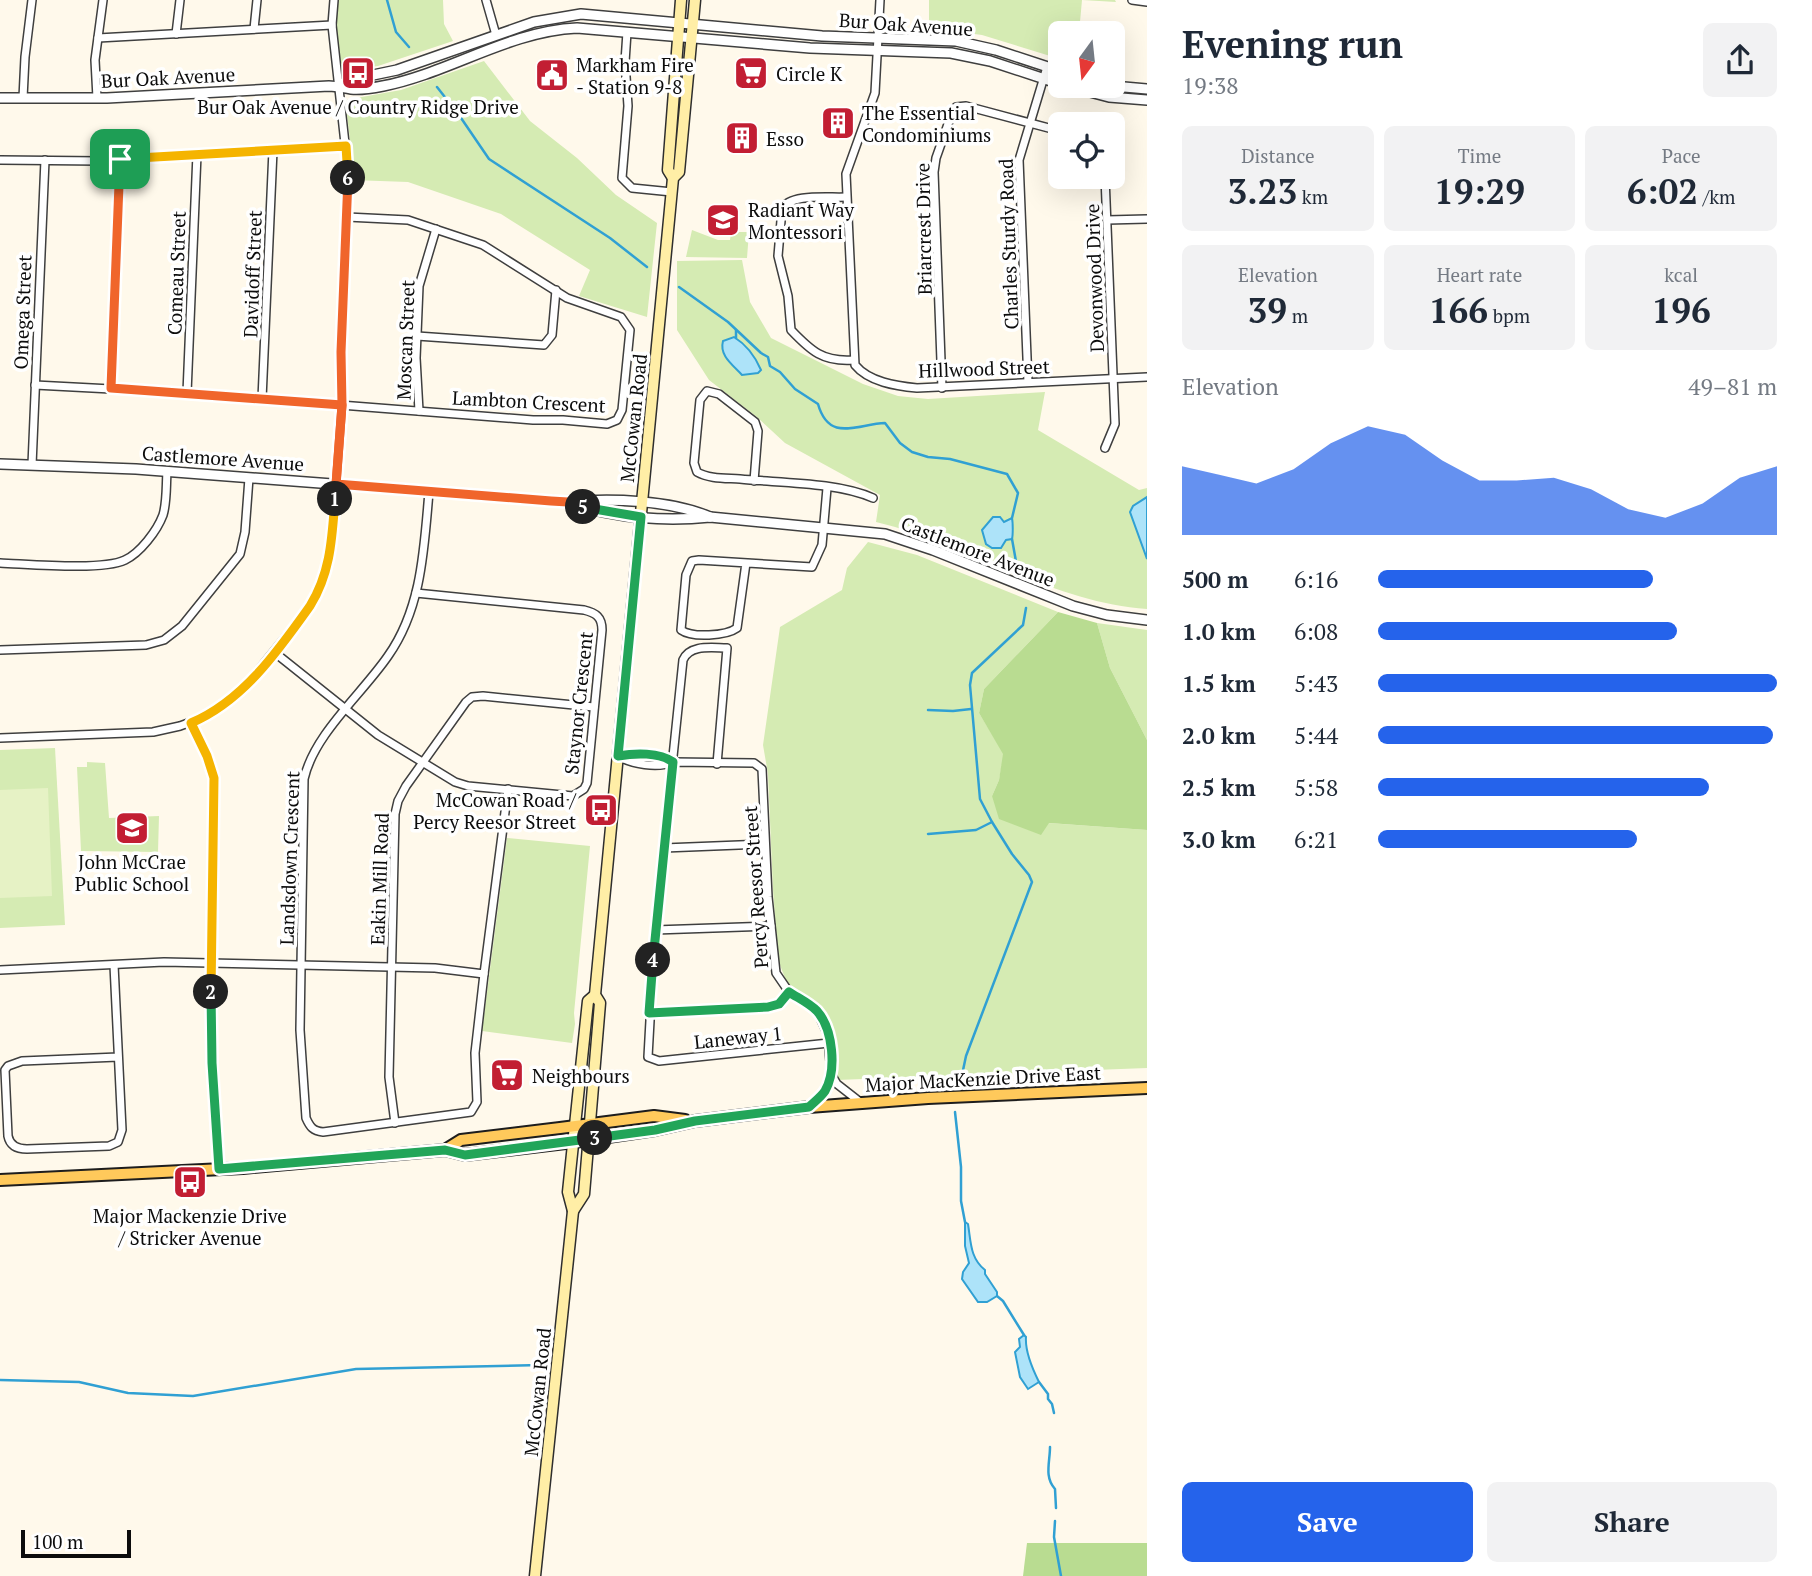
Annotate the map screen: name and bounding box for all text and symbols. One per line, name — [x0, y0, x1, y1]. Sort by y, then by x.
street label: Bur Oak Avenue — [838, 7, 974, 41]
text: Evening run — [1182, 19, 1403, 69]
north arrow — [1048, 21, 1125, 98]
map controls — [1048, 21, 1125, 189]
button: share — [1703, 23, 1777, 97]
place label: Markham Fire - Station 9-8 — [576, 52, 694, 99]
bus stop icon: Bur Oak Avenue / Country Ridge Drive — [339, 54, 377, 92]
supermarket icon: Circle K — [732, 54, 770, 92]
public building icon: Markham Fire - Station 9-8 — [533, 56, 571, 94]
street label: Bur Oak Avenue — [100, 61, 236, 93]
place label: Circle K — [776, 61, 843, 86]
text: 19:38 — [1182, 70, 1239, 101]
place label: Bur Oak Avenue / Country Ridge Drive — [197, 94, 519, 119]
place label: The Essential Condominiums — [862, 100, 991, 147]
building icon: The Essential Condominiums — [819, 104, 857, 142]
button: locate — [1048, 112, 1125, 189]
building icon: Esso — [723, 119, 761, 157]
place label: Esso — [766, 126, 804, 151]
pin — [90, 129, 150, 189]
icon: arrive — [101, 140, 139, 178]
text: Distance — [1241, 143, 1315, 168]
text: Time — [1458, 143, 1501, 168]
text: Pace — [1662, 143, 1701, 168]
street label: Charles Sturdy Road — [993, 158, 1023, 330]
pin: 6 — [330, 160, 366, 196]
street label: Briarcrest Drive — [909, 163, 937, 295]
text: 6 — [342, 165, 353, 190]
text: 3.23 — [1228, 168, 1297, 214]
text: 19:29 — [1434, 168, 1525, 214]
text: 6:02 — [1627, 168, 1698, 214]
text: km — [1297, 184, 1328, 209]
text: /km — [1698, 184, 1736, 209]
place label: Radiant Way Montessori — [748, 197, 855, 244]
school or university icon: Radiant Way Montessori — [704, 201, 742, 239]
street label: Devonwood Drive — [1079, 203, 1109, 353]
street label: Davidoff Street — [237, 210, 267, 338]
street label: Comeau Street — [161, 211, 191, 335]
street label: Omega Street — [8, 254, 36, 370]
text: Elevation — [1238, 262, 1318, 287]
text: Heart rate — [1437, 262, 1522, 287]
text: kcal — [1664, 262, 1698, 287]
street label: Moscan Street — [390, 279, 420, 401]
text: 39 — [1248, 287, 1287, 333]
text: 166 — [1429, 287, 1488, 333]
text: 196 — [1652, 287, 1711, 333]
text: m — [1287, 303, 1308, 328]
text: bpm — [1488, 303, 1530, 328]
street label: McCowan Road — [614, 352, 652, 484]
street label: Hillwood Street — [918, 353, 1050, 383]
text: Elevation — [1182, 371, 1279, 402]
text: 49–81 m — [1688, 371, 1777, 402]
street label: Lambton Crescent — [452, 384, 606, 418]
street label: Castlemore Avenue — [141, 440, 305, 476]
pin: 1 — [318, 482, 352, 516]
text: 1 — [329, 486, 340, 511]
pin: 5 — [566, 490, 600, 524]
text: 5 — [577, 494, 588, 519]
street label: Castlemore Avenue — [898, 510, 1058, 592]
text: 500 m — [1182, 564, 1248, 595]
text: 6:16 — [1294, 564, 1338, 595]
text: 1.0 km — [1182, 616, 1256, 647]
text: 6:08 — [1294, 616, 1338, 647]
street label: Staynor Crescent — [558, 630, 598, 776]
text: 1.5 km — [1182, 668, 1256, 699]
text: 5:43 — [1294, 668, 1338, 699]
text: 2.0 km — [1182, 720, 1256, 751]
text: 5:44 — [1294, 720, 1338, 751]
street label: Landsdown Crescent — [273, 770, 305, 946]
text: 2.5 km — [1182, 772, 1256, 803]
text: 5:58 — [1294, 772, 1338, 803]
place label: McCowan Road / Percy Reesor Street — [413, 787, 577, 834]
bus stop icon: McCowan Road / Percy Reesor Street — [582, 791, 620, 829]
street label: Percy Reesor Street — [737, 805, 773, 969]
school or university icon: John McCrae Public School — [113, 809, 151, 847]
street label: Eakin Mill Road — [364, 812, 394, 946]
text: 3.0 km — [1182, 824, 1256, 855]
text: 6:21 — [1294, 824, 1338, 855]
place label: John McCrae Public School — [75, 849, 189, 896]
pin: 4 — [636, 942, 670, 978]
text: 4 — [647, 947, 658, 972]
pin: 2 — [194, 974, 228, 1010]
text: 2 — [205, 979, 216, 1004]
street label: Laneway 1 — [693, 1020, 783, 1054]
supermarket icon: Neighbours — [488, 1056, 526, 1094]
street label: Major MacKenzie Drive East — [864, 1059, 1102, 1097]
place label: Neighbours — [532, 1063, 630, 1088]
pin: 3 — [578, 1120, 612, 1156]
text: 3 — [589, 1125, 600, 1150]
bus stop icon: Major Mackenzie Drive / Stricker Avenue — [171, 1163, 209, 1201]
place label: Major Mackenzie Drive / Stricker Avenue — [93, 1203, 287, 1250]
street label: McCowan Road — [518, 1326, 556, 1458]
button: Save — [1182, 1482, 1473, 1562]
button: Share — [1487, 1482, 1777, 1562]
scale bar — [21, 1527, 131, 1559]
text: 100 m — [32, 1529, 83, 1554]

